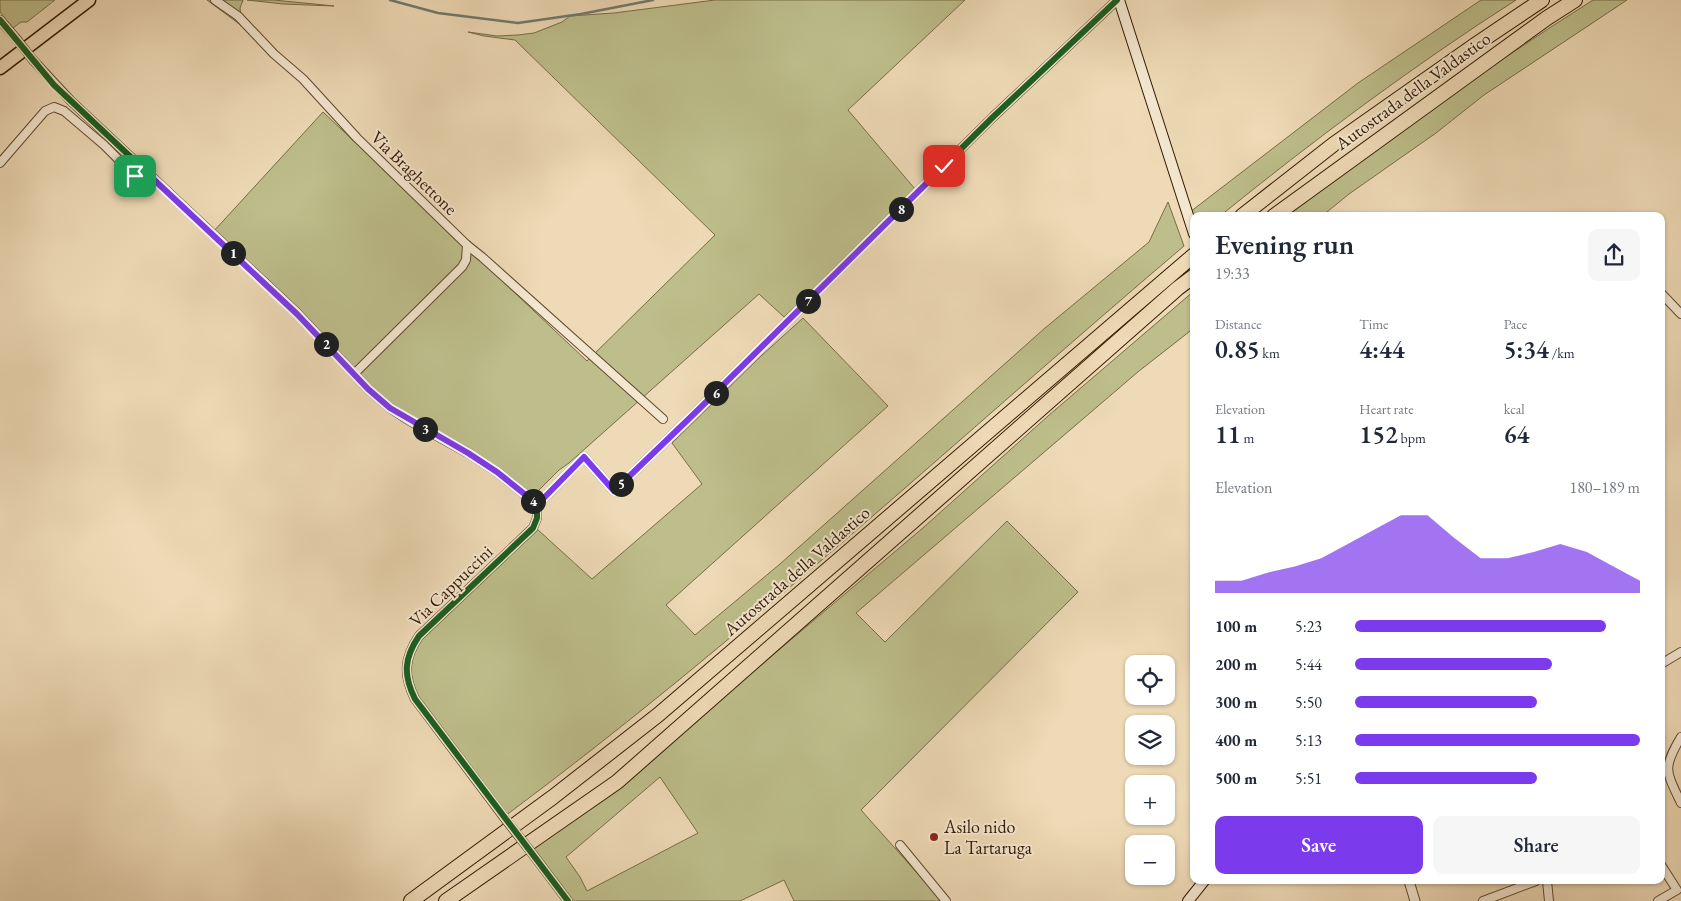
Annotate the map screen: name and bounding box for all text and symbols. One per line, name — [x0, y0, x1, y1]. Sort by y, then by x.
street label: Autostrada della Valdastico — [1330, 26, 1495, 155]
street label: Via Braghettone — [366, 126, 462, 220]
pin — [923, 145, 965, 187]
icon: check — [930, 152, 958, 180]
pin — [114, 155, 156, 197]
icon: arrive — [121, 162, 149, 190]
pin: 8 — [888, 196, 914, 222]
text: 8 — [898, 200, 905, 218]
text: Evening run — [1215, 226, 1354, 262]
button: share — [1588, 229, 1640, 281]
pin: 1 — [220, 240, 246, 266]
text: 1 — [230, 244, 237, 262]
text: 19:33 — [1215, 263, 1250, 284]
pin: 7 — [796, 288, 820, 314]
text: 7 — [805, 292, 812, 310]
text: Distance — [1215, 315, 1262, 333]
text: Time — [1359, 315, 1389, 333]
text: Pace — [1504, 315, 1527, 333]
pin: 2 — [314, 332, 338, 356]
text: 0.85 — [1215, 333, 1260, 365]
text: 4:44 — [1359, 333, 1405, 365]
text: 5:34 — [1504, 333, 1549, 365]
text: 2 — [323, 335, 330, 353]
text: km — [1260, 344, 1280, 362]
text: /km — [1549, 344, 1575, 362]
pin: 6 — [704, 380, 728, 406]
text: 6 — [713, 384, 720, 402]
text: Elevation — [1215, 400, 1265, 418]
text: Heart rate — [1359, 400, 1414, 418]
text: kcal — [1504, 400, 1525, 418]
pin: 3 — [412, 416, 438, 442]
text: 11 — [1215, 418, 1241, 450]
text: 152 — [1359, 418, 1398, 450]
text: 64 — [1504, 418, 1529, 450]
text: 3 — [422, 420, 429, 438]
text: m — [1241, 429, 1254, 447]
text: bpm — [1398, 429, 1426, 447]
pin: 5 — [608, 472, 634, 496]
text: 5 — [618, 475, 625, 493]
text: Elevation — [1215, 477, 1273, 498]
text: 180–189 m — [1569, 477, 1640, 498]
pin: 4 — [520, 488, 546, 514]
text: 4 — [530, 492, 537, 510]
street label: Autostrada della Valdastico — [718, 501, 875, 641]
street label: Via Cappuccini — [404, 540, 498, 631]
text: 100 m — [1215, 616, 1257, 637]
text: 5:23 — [1295, 616, 1322, 637]
text: 200 m — [1215, 654, 1257, 675]
text: 5:44 — [1295, 654, 1322, 675]
map controls — [1125, 655, 1175, 885]
button: locate — [1125, 655, 1175, 705]
text: 300 m — [1215, 692, 1257, 713]
text: 5:50 — [1295, 692, 1322, 713]
button: layers — [1125, 715, 1175, 765]
text: 400 m — [1215, 730, 1257, 751]
text: 5:13 — [1295, 730, 1322, 751]
text: 500 m — [1215, 768, 1257, 789]
text: 5:51 — [1295, 768, 1322, 789]
button: + — [1125, 775, 1175, 825]
place label: Asilo nido La Tartaruga — [943, 815, 1033, 859]
button: Save — [1215, 816, 1423, 874]
button: Share — [1433, 816, 1640, 874]
marker: Asilo nido La Tartaruga — [928, 831, 940, 843]
button: − — [1125, 835, 1175, 885]

